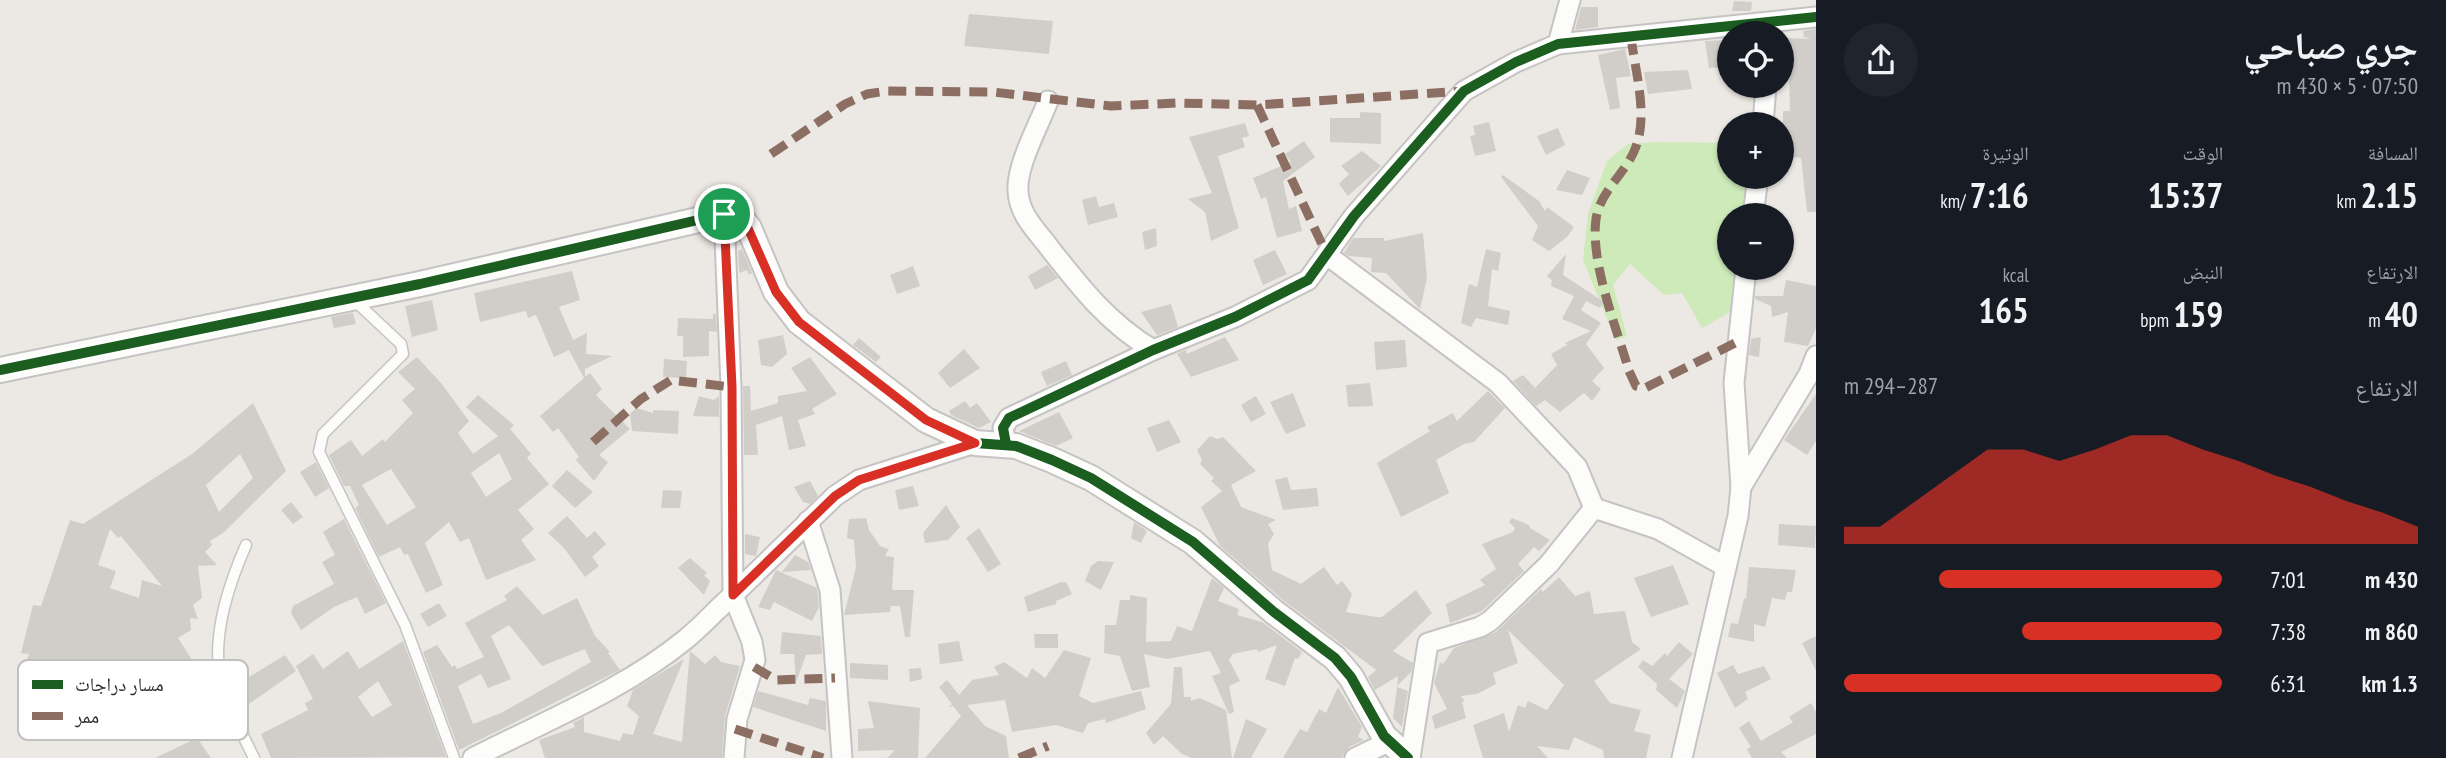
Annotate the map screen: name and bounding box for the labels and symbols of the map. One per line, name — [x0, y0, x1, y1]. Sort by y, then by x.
pin — [694, 184, 754, 244]
legend — [18, 660, 248, 740]
text: مسار دراجات — [75, 672, 164, 696]
text: ممر — [74, 704, 99, 728]

